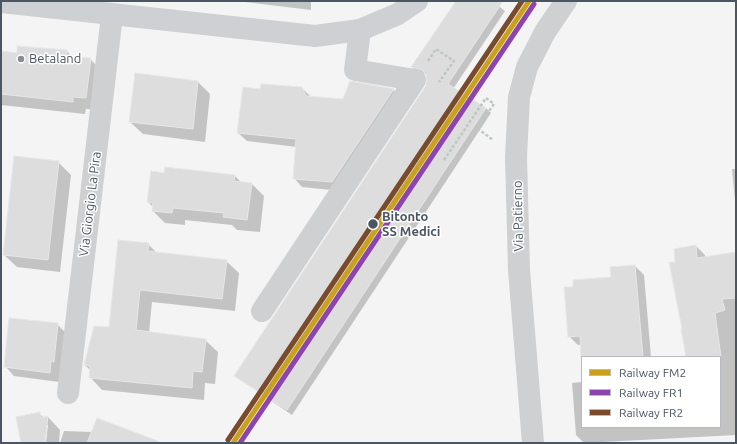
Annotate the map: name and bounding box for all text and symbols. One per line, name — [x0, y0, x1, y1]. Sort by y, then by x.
place label: Betaland — [29, 51, 81, 67]
marker: Betaland — [16, 54, 26, 64]
street label: Via Giorgio La Pira — [76, 151, 104, 257]
street label: Via Patierno — [510, 180, 526, 252]
place label: Bitonto SS Medici — [382, 209, 440, 240]
marker: Bitonto SS Medici — [366, 217, 380, 231]
legend — [581, 356, 721, 428]
text: Railway FM2 — [619, 366, 686, 379]
text: Railway FR1 — [619, 386, 683, 399]
text: Railway FR2 — [619, 406, 683, 419]

